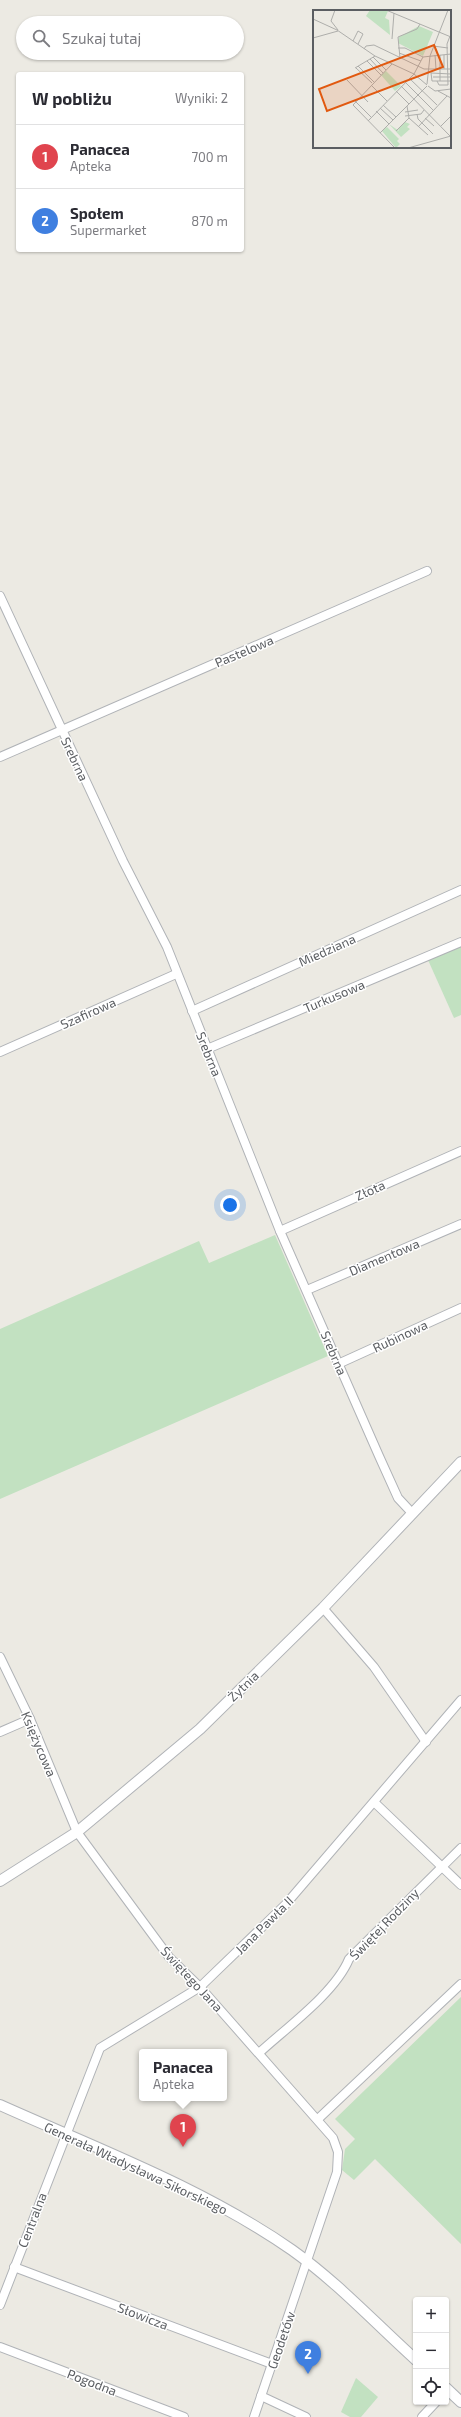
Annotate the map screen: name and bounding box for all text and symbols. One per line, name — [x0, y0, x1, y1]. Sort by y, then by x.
inset map — [313, 10, 451, 148]
search box — [16, 16, 244, 60]
icon: search — [30, 27, 52, 49]
text: Szukaj tutaj — [62, 29, 141, 47]
text: W pobliżu — [32, 88, 112, 108]
text: Wyniki: 2 — [175, 90, 228, 106]
text: Panacea — [70, 140, 130, 158]
text: 1 — [42, 149, 48, 165]
text: 700 m — [191, 149, 228, 165]
text: Apteka — [70, 158, 111, 174]
text: Społem — [70, 204, 124, 222]
text: 2 — [41, 213, 49, 229]
text: 870 m — [191, 213, 228, 229]
text: Supermarket — [70, 222, 147, 238]
street label: Pastelowa — [212, 631, 276, 671]
street label: Srebrna — [58, 734, 92, 784]
street label: Miedziana — [296, 930, 358, 970]
street label: Turkusowa — [301, 976, 367, 1016]
street label: Szafirowa — [58, 994, 118, 1032]
street label: Srebrna — [193, 1029, 225, 1079]
street label: Złota — [353, 1176, 387, 1204]
your location — [220, 1195, 240, 1215]
street label: Diamentowa — [346, 1235, 422, 1279]
street label: Rubinowa — [370, 1316, 430, 1356]
street label: Srebrna — [318, 1328, 350, 1378]
street label: Żytnia — [224, 1667, 262, 1705]
street label: Księżycowa — [18, 1709, 60, 1779]
street label: Świętej Rodziny — [345, 1884, 422, 1963]
street label: Jana Pawła II — [232, 1893, 296, 1957]
street label: Świętego Jana — [158, 1942, 227, 2015]
popup — [139, 2049, 227, 2101]
text: Panacea — [153, 2058, 213, 2076]
text: Apteka — [153, 2076, 194, 2092]
pin: 1 — [170, 2114, 196, 2147]
street label: Generała Władysława Sikorskiego — [42, 2118, 230, 2218]
street label: Centralna — [14, 2190, 50, 2250]
map controls — [413, 2297, 449, 2405]
button: + — [413, 2297, 449, 2333]
street label: Słowicza — [115, 2299, 171, 2333]
street label: Geodetów — [264, 2309, 298, 2371]
button: − — [413, 2333, 449, 2369]
pin: 2 — [295, 2341, 321, 2374]
street label: Pogodna — [65, 2365, 119, 2399]
button: locate — [413, 2369, 449, 2405]

